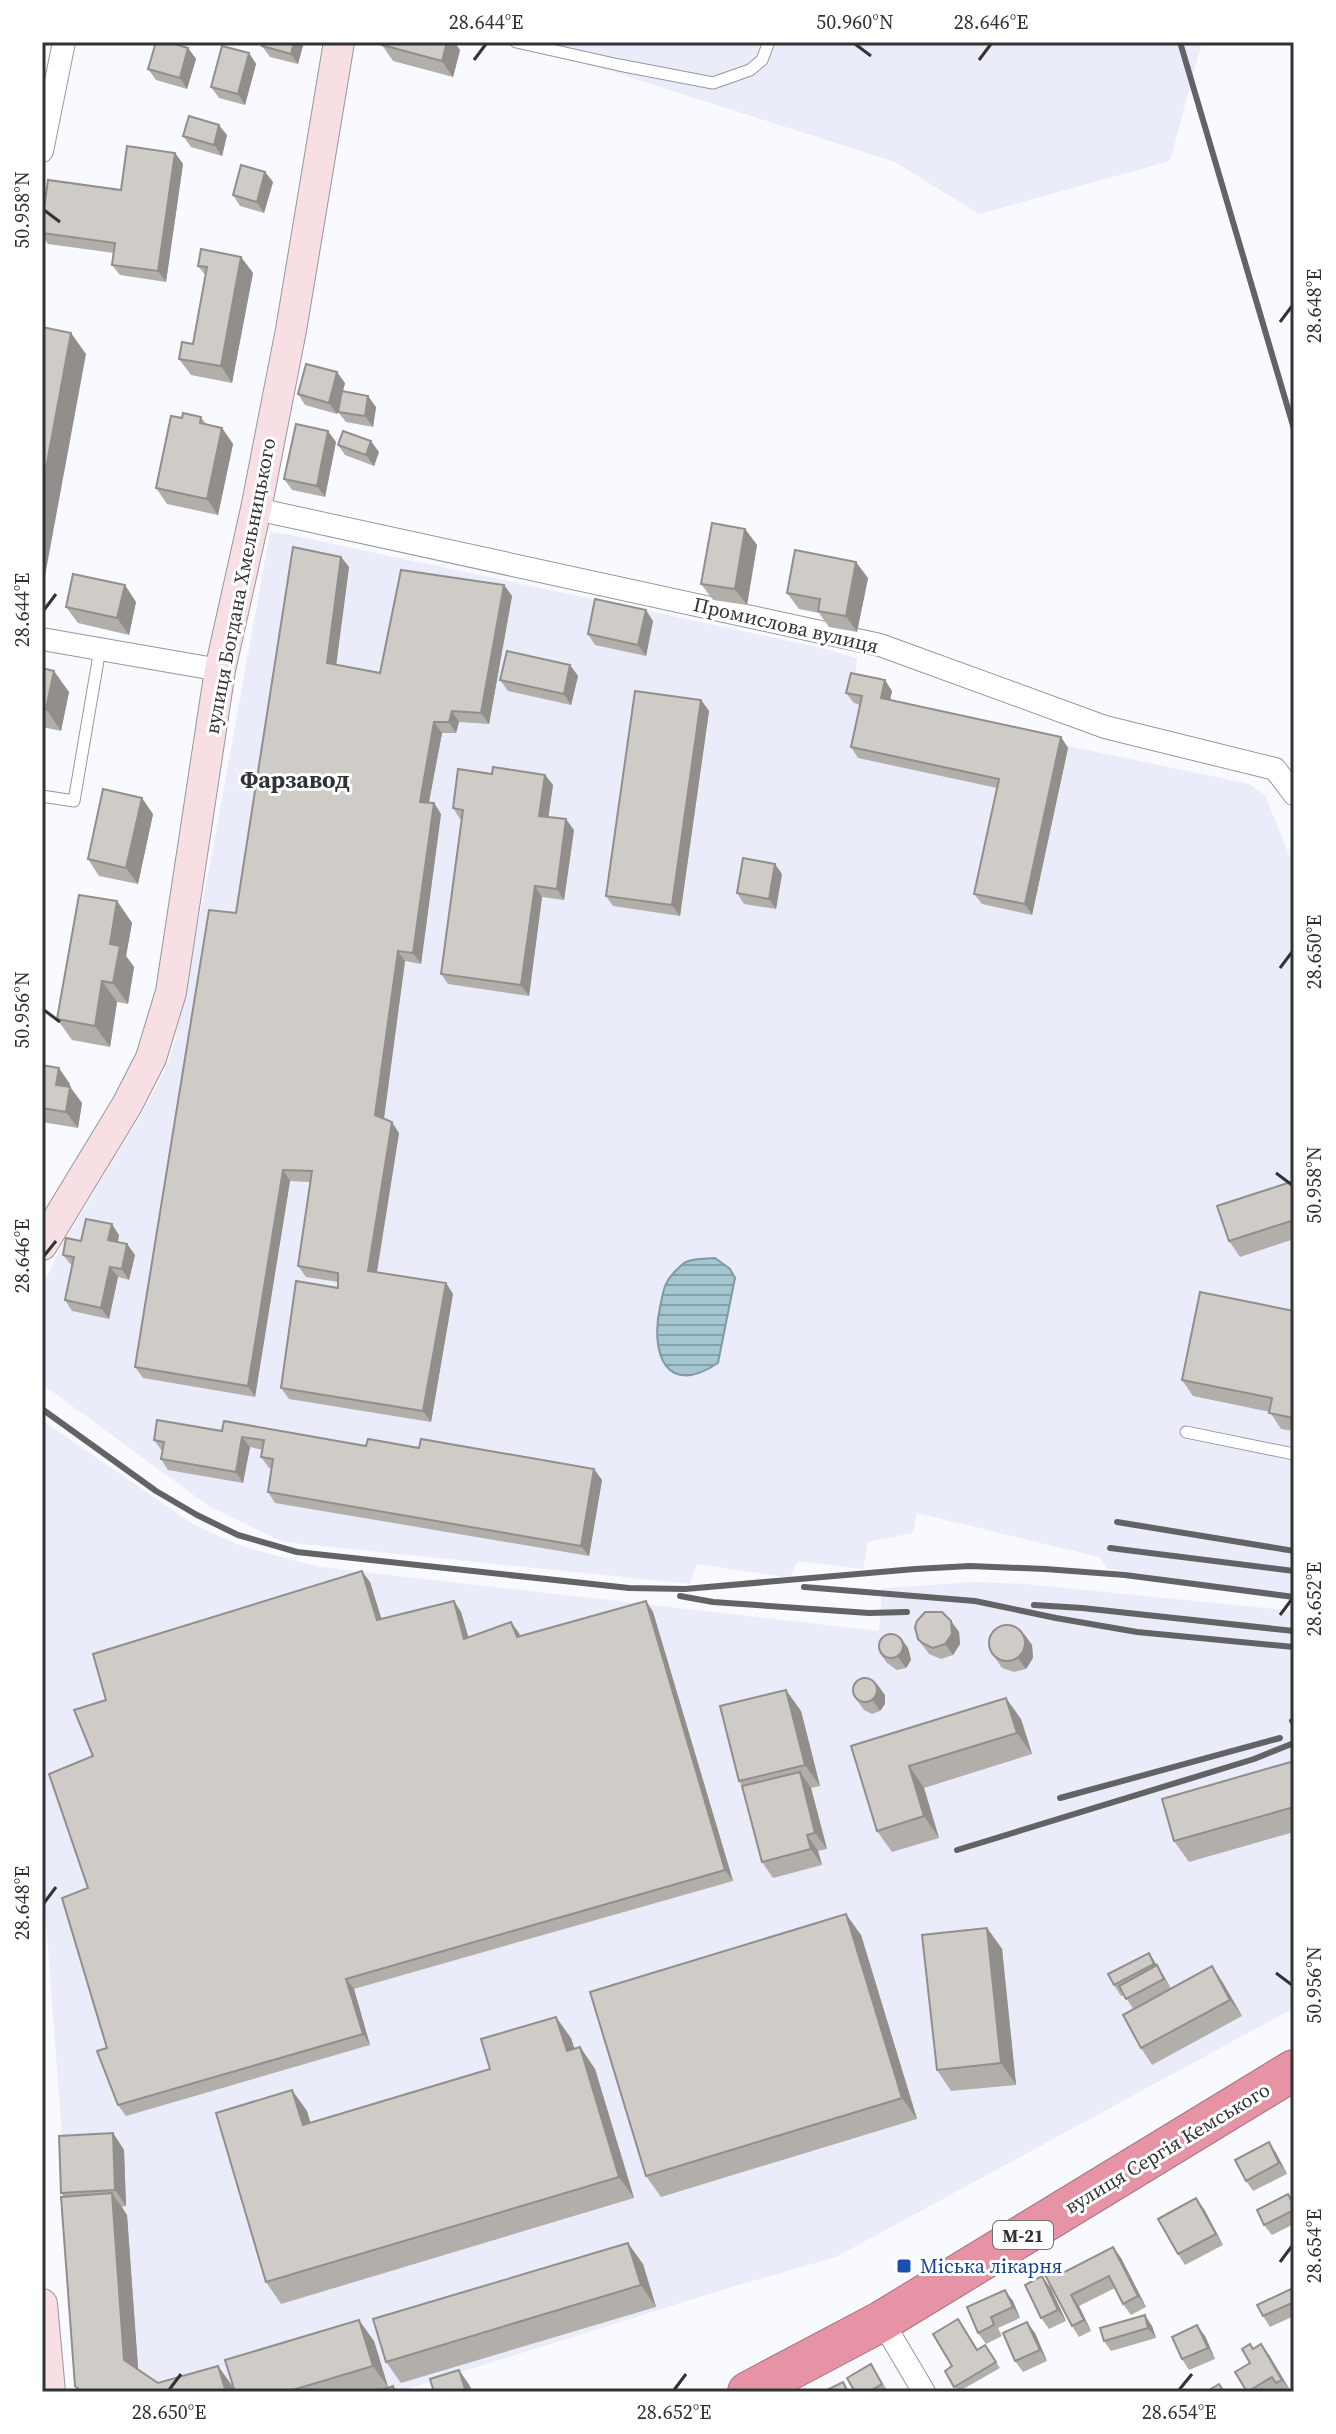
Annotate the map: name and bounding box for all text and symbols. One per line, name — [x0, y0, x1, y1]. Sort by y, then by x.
text: 28.644°E — [449, 8, 523, 36]
text: 50.960°N — [816, 8, 894, 36]
text: 28.646°E — [954, 8, 1028, 36]
text: 50.958°N — [8, 171, 36, 249]
text: 28.648°E — [1300, 269, 1328, 343]
street label: вулиця Богдана Хмельницького — [198, 436, 282, 736]
text: 28.644°E — [8, 573, 36, 647]
street label: Промислова вулиця — [691, 590, 881, 660]
district label: Фарзавод — [240, 763, 350, 796]
text: 28.650°E — [1300, 915, 1328, 989]
text: 50.956°N — [8, 971, 36, 1049]
text: 50.958°N — [1300, 1146, 1328, 1224]
text: 28.646°E — [8, 1219, 36, 1293]
text: 28.652°E — [1300, 1562, 1328, 1636]
text: 28.648°E — [8, 1866, 36, 1940]
text: 50.956°N — [1300, 1946, 1328, 2024]
street label: вулиця Сергія Кемського — [1059, 2075, 1275, 2221]
text: 28.654°E — [1300, 2209, 1328, 2283]
road number: М-21 — [993, 2221, 1053, 2249]
place label: Міська лікарня — [920, 2252, 1063, 2280]
marker: Міська лікарня — [895, 2257, 913, 2275]
text: 28.650°E — [132, 2398, 206, 2426]
text: 28.652°E — [637, 2398, 711, 2426]
text: 28.654°E — [1142, 2398, 1216, 2426]

